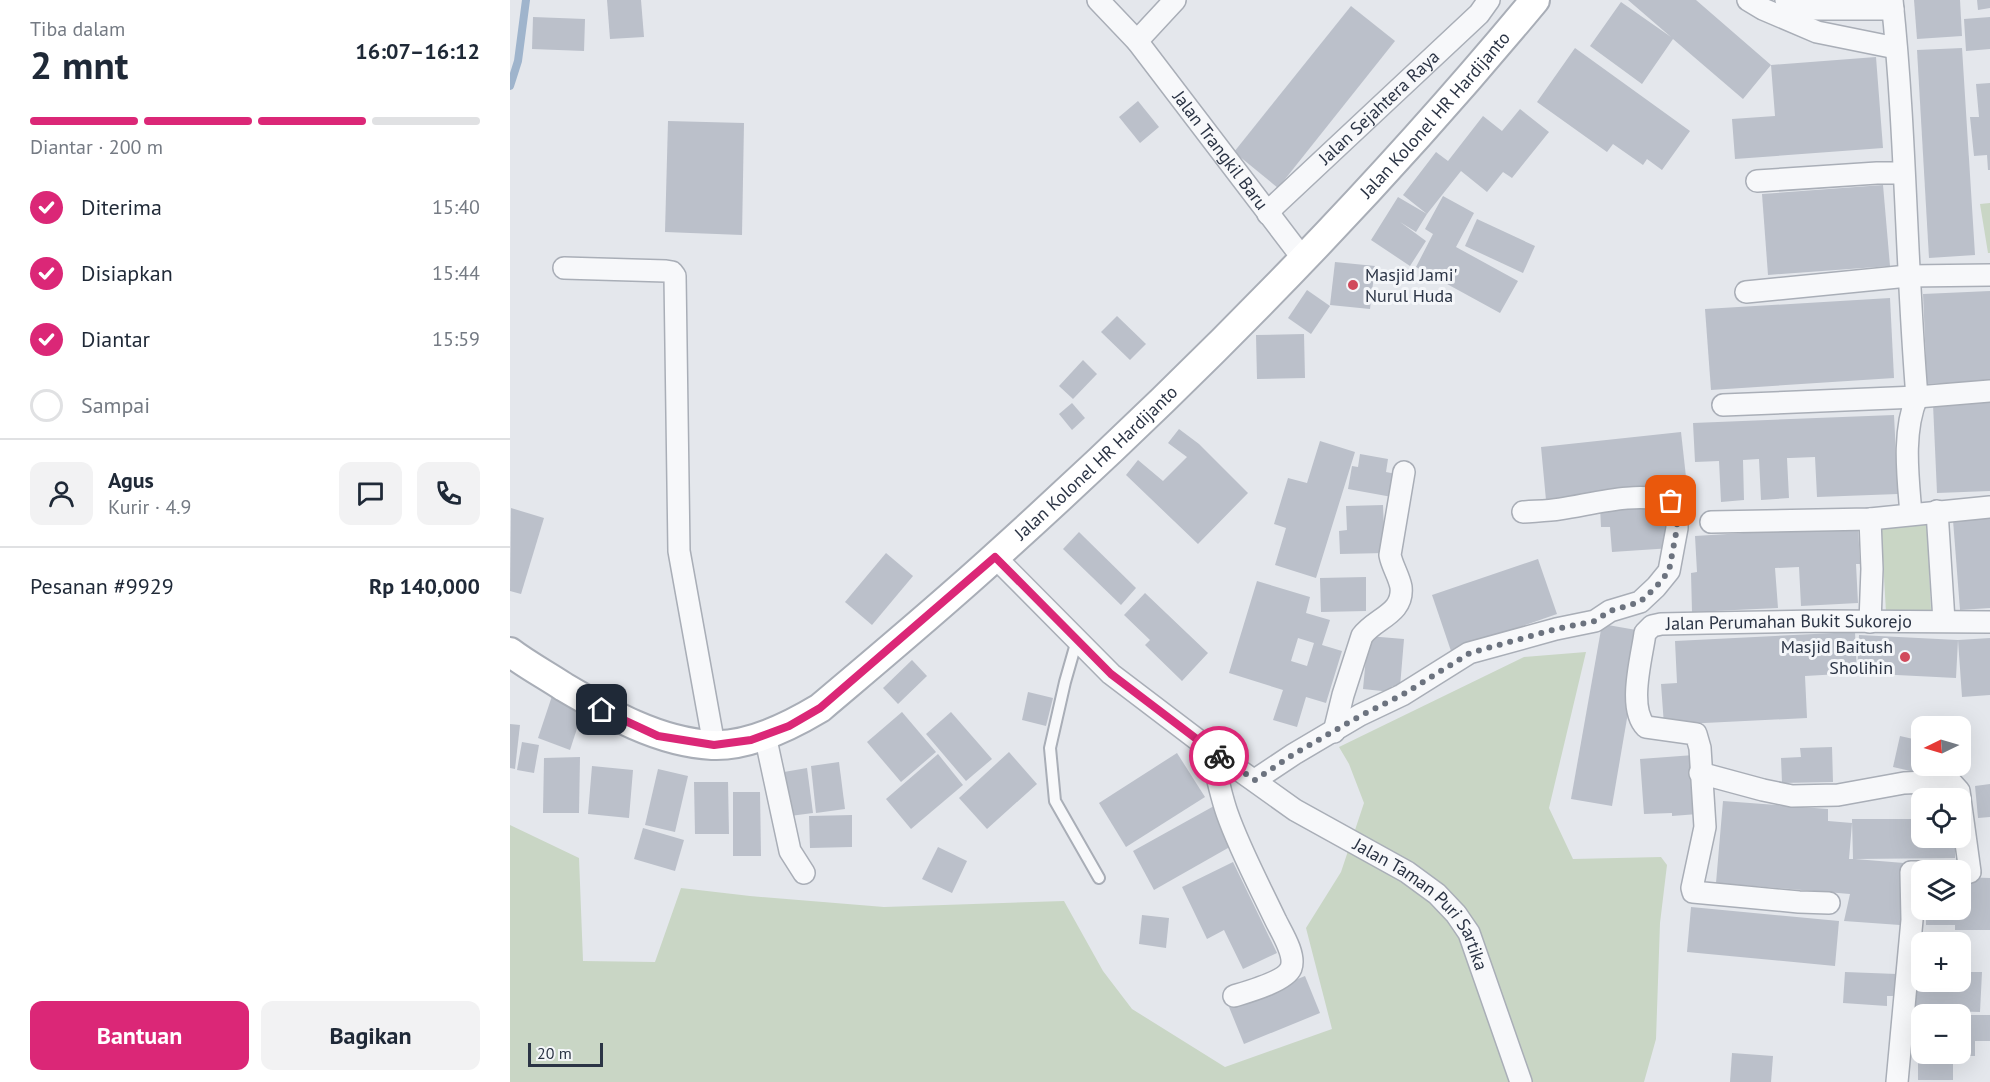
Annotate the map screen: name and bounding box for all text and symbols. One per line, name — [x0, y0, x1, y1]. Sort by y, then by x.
text: Tiba dalam — [30, 16, 125, 42]
street label: Jalan Kolonel HR Hardijanto — [1354, 26, 1515, 204]
text: 16:07–16:12 — [355, 37, 480, 65]
text: 2 mnt — [30, 39, 128, 90]
street label: Jalan Sejahtera Raya — [1313, 45, 1444, 170]
street label: Jalan Trangkil Baru — [1167, 85, 1274, 214]
text: Diantar · 200 m — [30, 134, 163, 160]
icon: check — [30, 191, 63, 224]
text: Diterima — [81, 193, 162, 221]
text: 15:40 — [432, 194, 480, 220]
icon: check — [30, 257, 63, 290]
text: Disiapkan — [81, 259, 173, 287]
text: 15:44 — [432, 260, 480, 286]
place label: Masjid Jami' Nurul Huda — [1365, 263, 1457, 307]
marker: Masjid Jami' Nurul Huda — [1346, 278, 1360, 292]
icon: check — [30, 323, 63, 356]
text: Diantar — [81, 325, 150, 353]
text: 15:59 — [432, 326, 480, 352]
street label: Jalan Kolonel HR Hardijanto — [1009, 380, 1182, 545]
text: Sampai — [81, 391, 150, 419]
button: person — [30, 462, 93, 525]
button: chat — [339, 462, 402, 525]
button: phone — [417, 462, 480, 525]
text: Agus — [108, 466, 154, 494]
pin — [1645, 475, 1696, 526]
icon: bag — [1654, 484, 1687, 517]
text: Kurir · 4.9 — [108, 494, 191, 520]
text: Pesanan #9929 — [30, 572, 174, 600]
text: Rp 140,000 — [369, 572, 480, 600]
street label: Jalan Perumahan Bukit Sukorejo — [1665, 609, 1912, 635]
place label: Masjid Baitush Sholihin — [1781, 635, 1893, 679]
marker: Masjid Baitush Sholihin — [1898, 650, 1912, 664]
pin — [576, 684, 627, 735]
icon: home — [585, 693, 618, 726]
north arrow — [1911, 716, 1971, 776]
map controls — [1911, 716, 1971, 1064]
courier — [1189, 726, 1249, 786]
icon: bike — [1203, 740, 1236, 773]
button: locate — [1911, 788, 1971, 848]
street label: Jalan Taman Puri Sartika — [1348, 832, 1493, 973]
button: layers — [1911, 860, 1971, 920]
button: + — [1911, 932, 1971, 992]
button: Bantuan — [30, 1001, 249, 1070]
button: Bagikan — [261, 1001, 480, 1070]
button: − — [1911, 1004, 1971, 1064]
scale bar — [528, 1040, 603, 1068]
text: 20 m — [537, 1043, 572, 1063]

